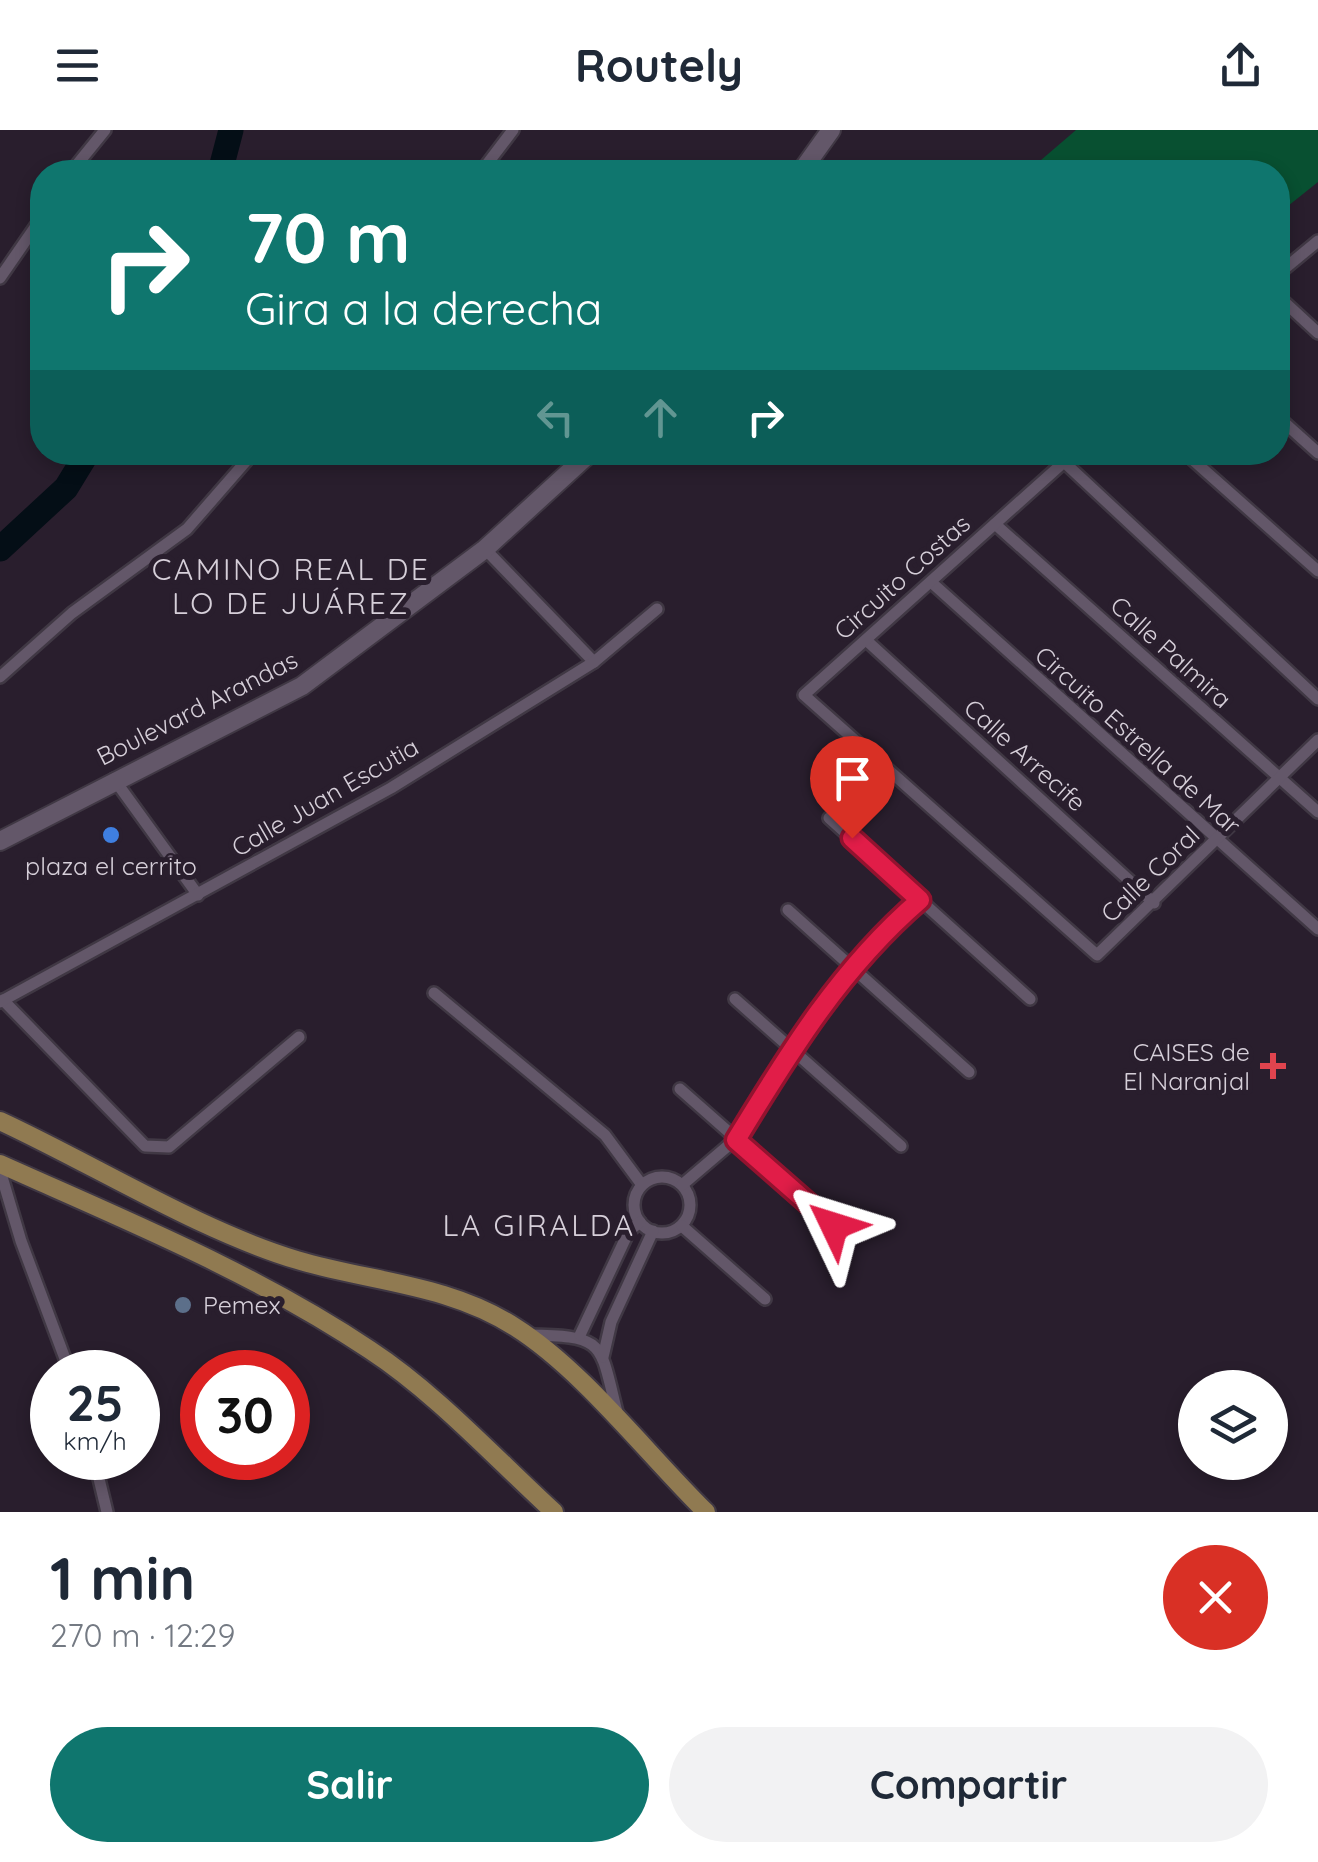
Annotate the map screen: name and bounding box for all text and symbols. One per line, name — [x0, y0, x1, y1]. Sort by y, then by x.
text: Routely — [575, 37, 743, 93]
icon: menu — [50, 38, 105, 93]
icon: share — [1213, 38, 1268, 93]
text: 70 m — [245, 193, 411, 281]
icon: right — [80, 200, 210, 330]
text: Gira a la derecha — [245, 280, 602, 336]
icon: left — [528, 390, 583, 445]
icon: ahead — [633, 390, 688, 445]
icon: right — [738, 390, 793, 445]
street label: Circuito Costas — [827, 508, 976, 646]
district label: CAMINO REAL DE LO DE JUÁREZ — [152, 550, 430, 622]
street label: Calle Palmira — [1104, 589, 1238, 714]
street label: Circuito Estrella de Mar — [1029, 639, 1248, 840]
street label: Boulevard Arandas — [91, 643, 303, 772]
street label: Calle Arrecife — [958, 692, 1093, 817]
street label: Calle Juan Escutia — [226, 730, 424, 863]
pin — [810, 736, 895, 839]
icon: arrive — [825, 751, 880, 806]
street label: Calle Coral — [1094, 819, 1205, 928]
marker: plaza el cerrito — [100, 824, 122, 846]
place label: plaza el cerrito — [25, 850, 197, 881]
place label: CAISES de El Naranjal — [1123, 1036, 1250, 1096]
marker: CAISES de El Naranjal — [1260, 1053, 1286, 1079]
position arrow — [782, 1174, 886, 1278]
district label: LA GIRALDA — [442, 1206, 636, 1244]
place label: Pemex — [203, 1289, 281, 1320]
marker: Pemex — [172, 1294, 194, 1316]
speed limit sign: 30 — [180, 1350, 310, 1480]
map controls — [1178, 1370, 1288, 1480]
button: layers — [1178, 1370, 1288, 1480]
text: 25 — [66, 1371, 124, 1434]
text: km/h — [63, 1425, 127, 1456]
text: 1 min — [50, 1540, 195, 1615]
button: close — [1163, 1545, 1268, 1650]
text: 270 m · 12:29 — [50, 1615, 235, 1655]
button: Salir — [50, 1727, 649, 1842]
button: Compartir — [669, 1727, 1268, 1842]

